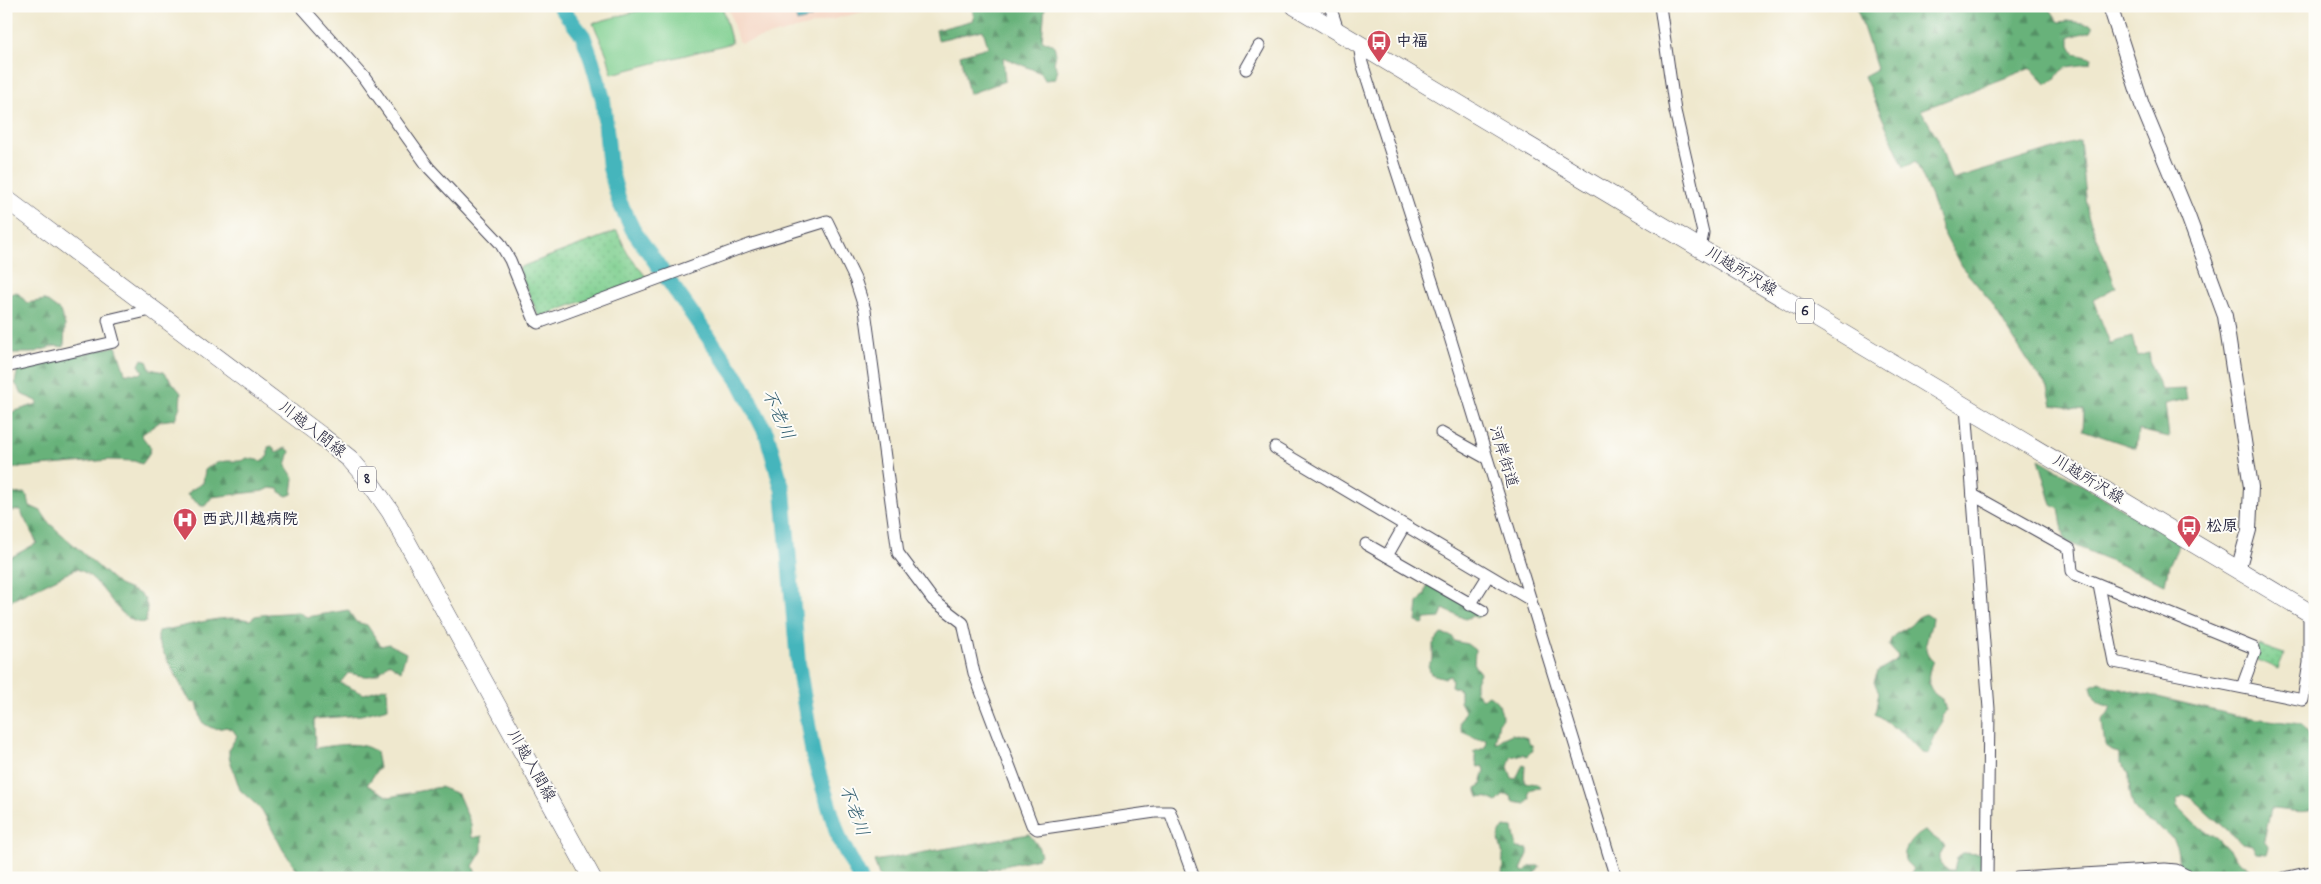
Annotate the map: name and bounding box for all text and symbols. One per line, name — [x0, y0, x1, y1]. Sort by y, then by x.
bus stop icon: 中福 — [1366, 29, 1392, 63]
place label: 中福 — [1396, 30, 1428, 54]
street label: 川越所沢線 — [1701, 241, 1781, 303]
road number: 6 — [1796, 298, 1814, 324]
water label: 不老川 — [754, 385, 800, 445]
street label: 川越入間線 — [273, 396, 351, 464]
street label: 河岸街道 — [1482, 423, 1524, 491]
street label: 川越所沢線 — [2048, 449, 2128, 511]
road number: 8 — [358, 466, 376, 492]
hospital icon: 西武川越病院 — [172, 507, 198, 541]
place label: 西武川越病院 — [202, 508, 298, 532]
bus stop icon: 松原 — [2176, 514, 2202, 548]
place label: 松原 — [2206, 515, 2238, 539]
street label: 川越入間線 — [501, 725, 561, 807]
water label: 不老川 — [832, 781, 874, 841]

